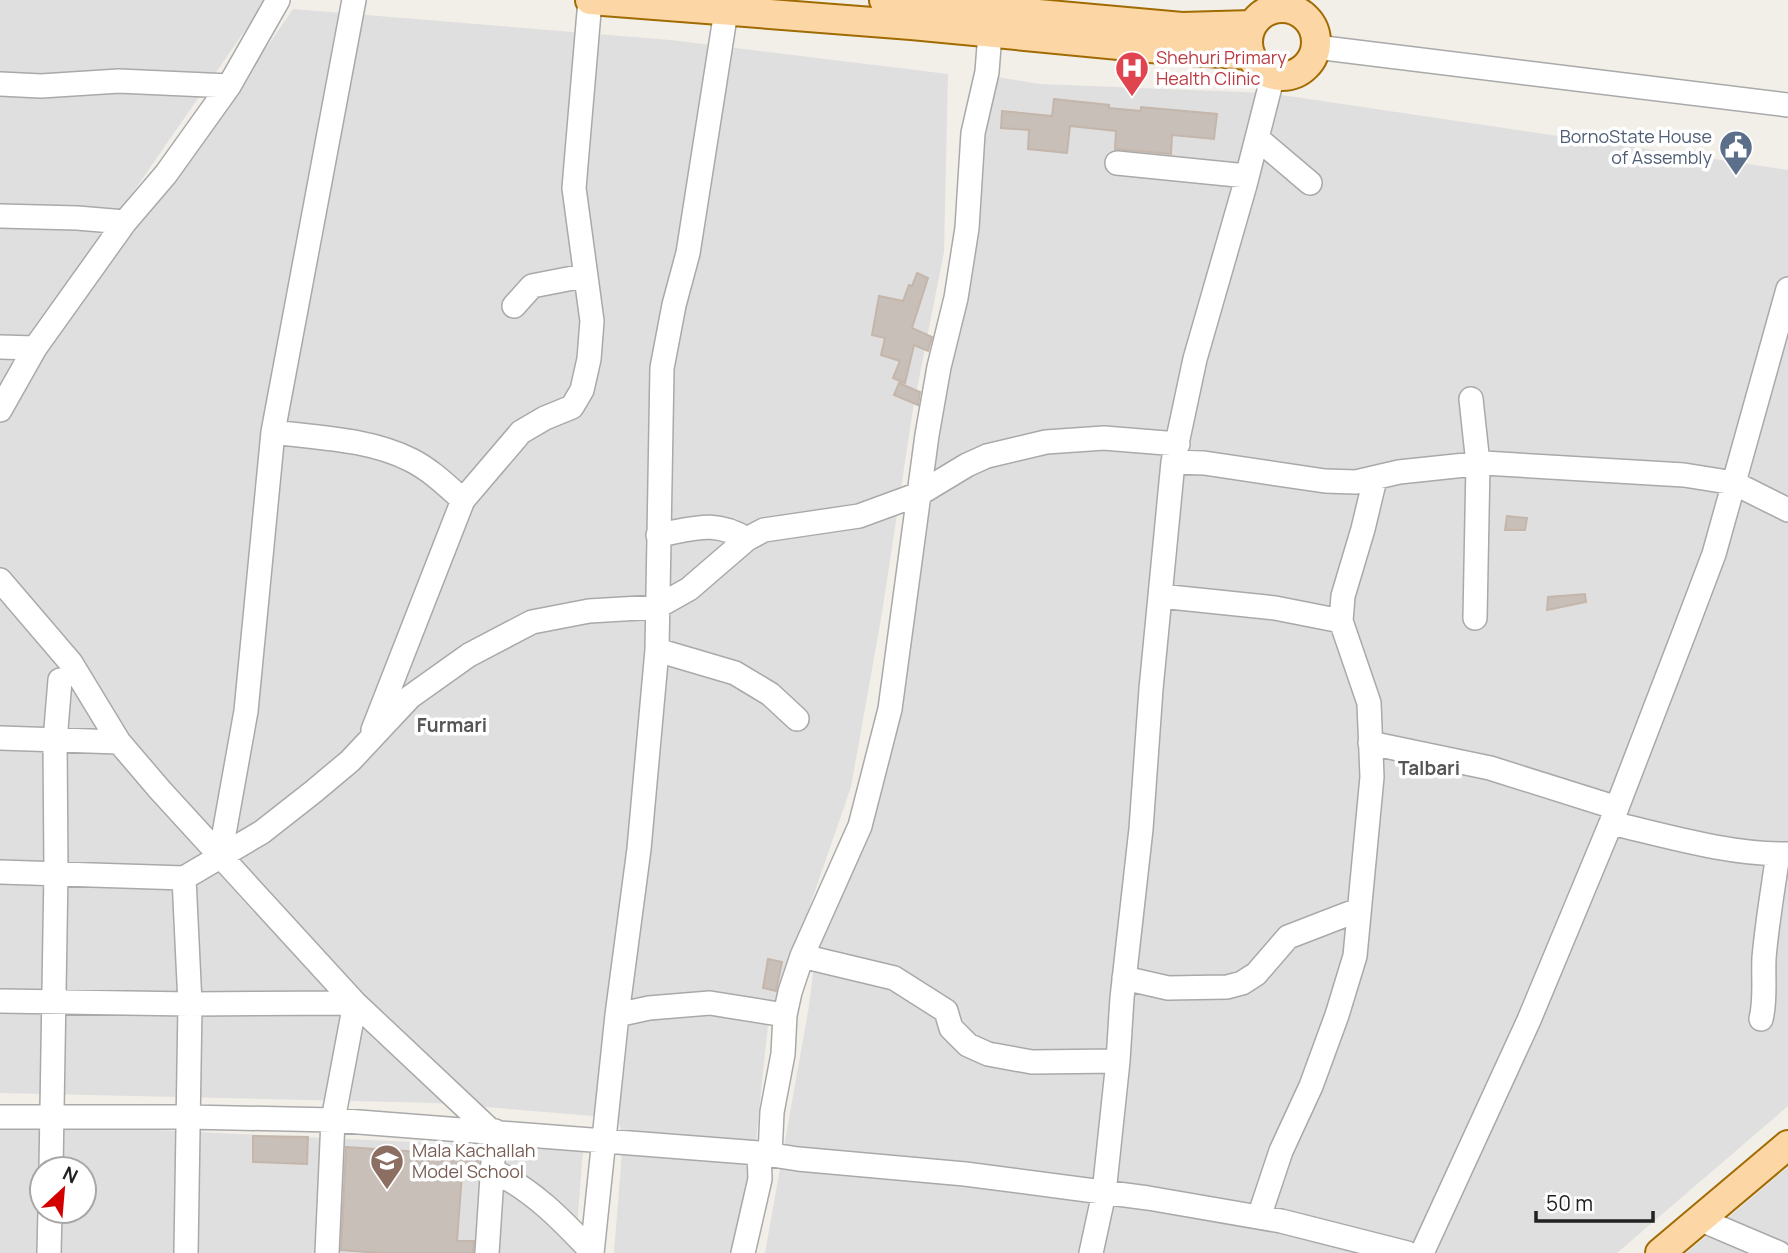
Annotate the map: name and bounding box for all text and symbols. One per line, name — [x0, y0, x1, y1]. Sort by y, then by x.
place label: Shehuri Primary Health Clinic — [1156, 45, 1287, 90]
hospital icon: Shehuri Primary Health Clinic — [1113, 49, 1151, 98]
place label: BornoState House of Assembly — [1560, 124, 1712, 169]
public building icon: BornoState House of Assembly — [1717, 128, 1755, 177]
district label: Furmari — [417, 712, 487, 738]
district label: Talbari — [1398, 755, 1460, 781]
place label: Mala Kachallah Model School — [412, 1138, 535, 1183]
school or university icon: Mala Kachallah Model School — [368, 1142, 406, 1191]
north arrow — [28, 1155, 98, 1225]
text: N — [59, 1160, 82, 1189]
scale bar — [1536, 1180, 1653, 1224]
text: 50 m — [1546, 1189, 1593, 1217]

